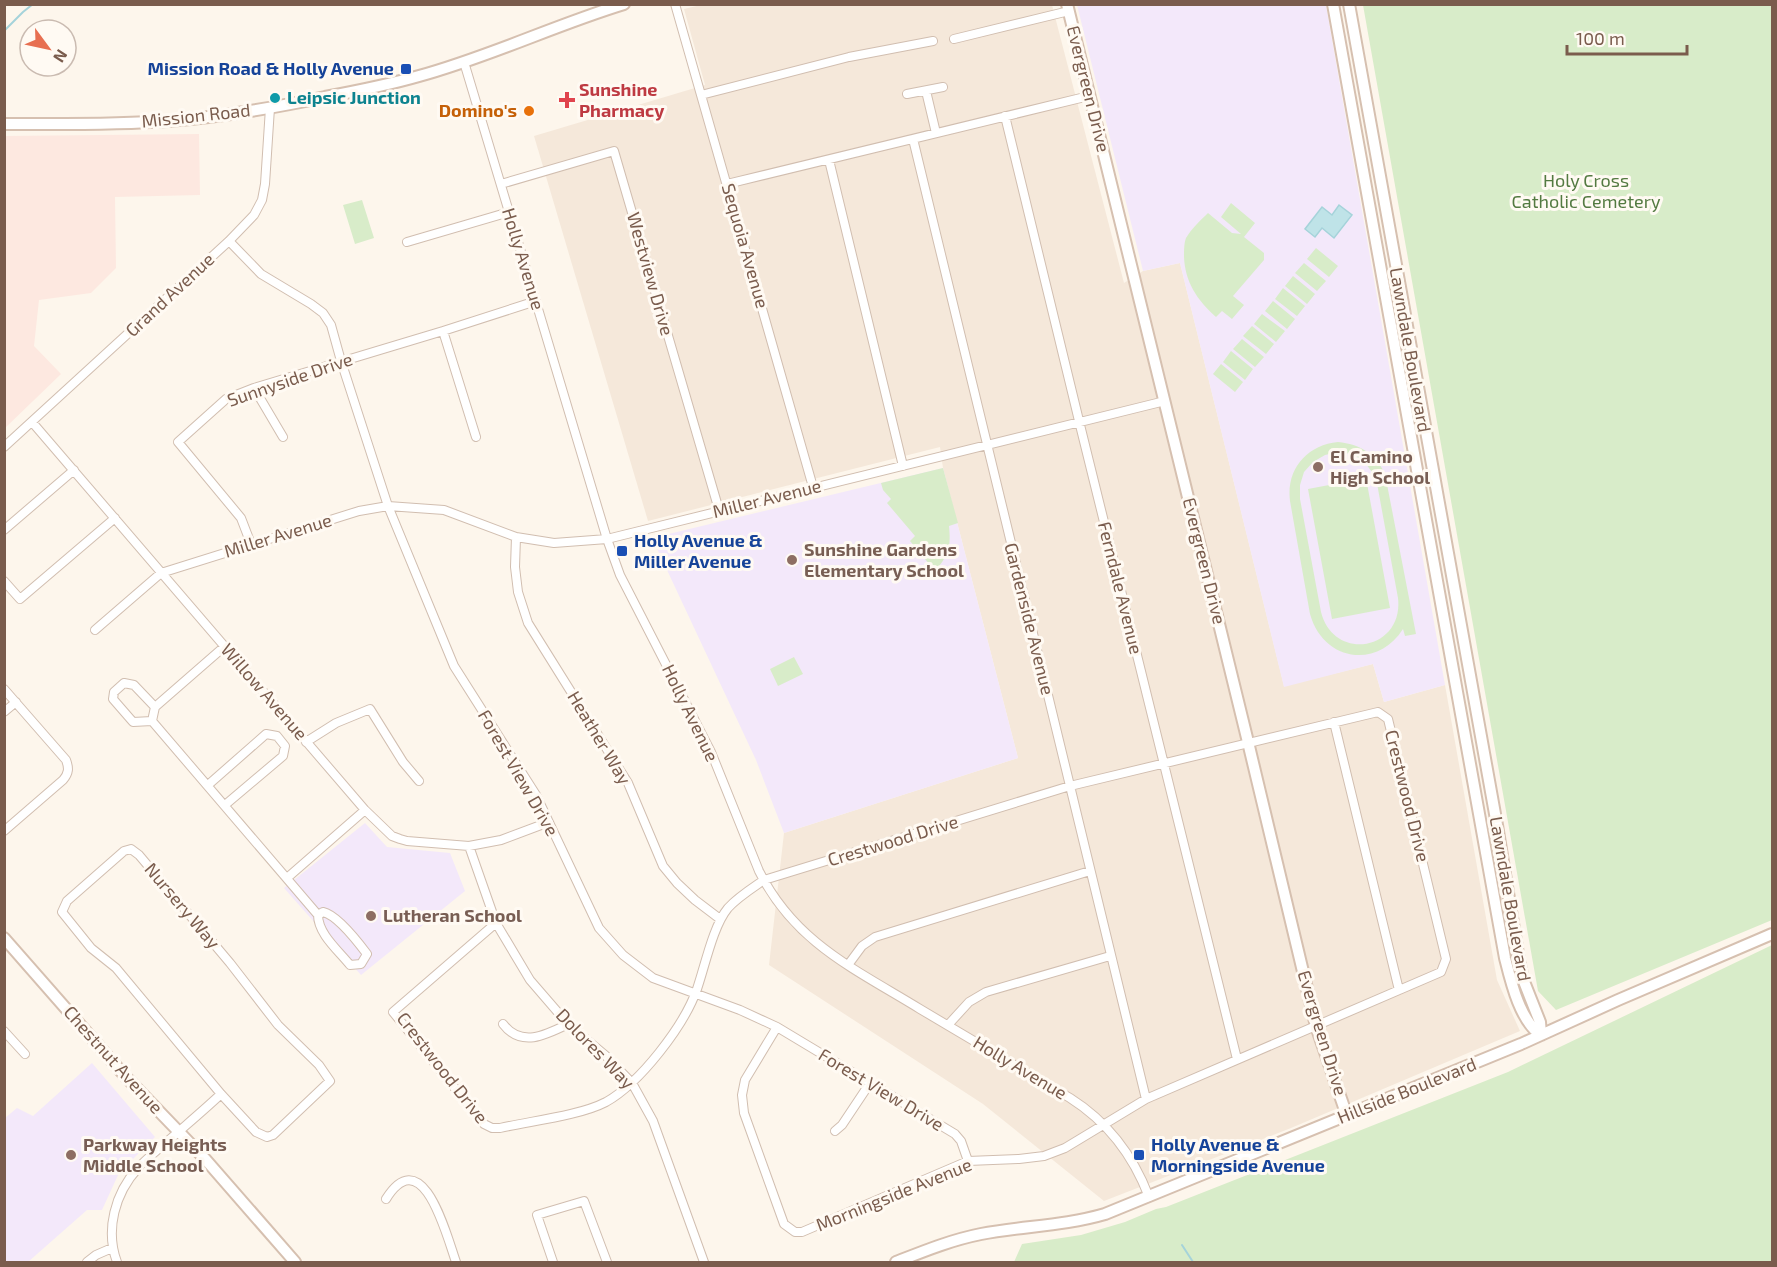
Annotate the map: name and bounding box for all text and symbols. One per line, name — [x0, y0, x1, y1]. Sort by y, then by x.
north arrow — [18, 18, 78, 78]
scale bar — [1567, 18, 1687, 56]
street label: Evergreen Drive — [1063, 23, 1115, 154]
text: 100 m — [1576, 27, 1625, 49]
text: N — [50, 46, 72, 66]
place label: Mission Road & Holly Avenue — [148, 57, 394, 79]
marker: Mission Road & Holly Avenue — [399, 62, 413, 76]
place label: Sunshine Pharmacy — [579, 78, 665, 121]
place label: Leipsic Junction — [287, 86, 421, 108]
marker: Leipsic Junction — [268, 91, 282, 105]
marker: Sunshine Pharmacy — [560, 93, 574, 107]
street label: Mission Road — [140, 98, 251, 132]
place label: Domino's — [439, 99, 517, 121]
marker: Domino's — [522, 104, 536, 118]
park label: Holy Cross Catholic Cemetery — [1512, 169, 1661, 212]
street label: Sequoia Avenue — [718, 181, 774, 311]
street label: Holly Avenue — [498, 205, 550, 312]
street label: Westview Drive — [623, 210, 679, 338]
street label: Grand Avenue — [120, 248, 218, 341]
street label: Lawndale Boulevard — [1386, 266, 1436, 434]
street label: Sunnyside Drive — [224, 347, 355, 411]
place label: El Camino High School — [1330, 445, 1430, 488]
marker: El Camino High School — [1311, 460, 1325, 474]
street label: Miller Avenue — [710, 474, 823, 522]
street label: Evergreen Drive — [1179, 495, 1231, 626]
street label: Miller Avenue — [221, 508, 334, 562]
street label: Ferndale Avenue — [1094, 519, 1148, 656]
place label: Holly Avenue & Miller Avenue — [634, 529, 763, 572]
place label: Sunshine Gardens Elementary School — [804, 538, 964, 581]
street label: Gardenside Avenue — [1000, 540, 1060, 697]
marker: Holly Avenue & Miller Avenue — [615, 544, 629, 558]
marker: Sunshine Gardens Elementary School — [785, 553, 799, 567]
street label: Willow Avenue — [217, 639, 313, 744]
street label: Holly Avenue — [658, 660, 724, 765]
street label: Heather Way — [563, 687, 637, 789]
street label: Forest View Drive — [474, 705, 564, 840]
street label: Crestwood Drive — [1381, 728, 1435, 864]
street label: Crestwood Drive — [825, 810, 961, 870]
street label: Lawndale Boulevard — [1486, 815, 1536, 983]
street label: Nursery Way — [140, 858, 225, 953]
place label: Lutheran School — [383, 904, 522, 926]
marker: Lutheran School — [364, 909, 378, 923]
street label: Evergreen Drive — [1293, 967, 1352, 1098]
street label: Chestnut Avenue — [59, 1001, 168, 1118]
street label: Dolores Way — [552, 1003, 640, 1094]
street label: Crestwood Drive — [393, 1007, 493, 1127]
street label: Holly Avenue — [970, 1031, 1071, 1104]
street label: Forest View Drive — [815, 1043, 948, 1135]
street label: Hillside Boulevard — [1334, 1052, 1479, 1128]
place label: Parkway Heights Middle School — [83, 1133, 227, 1176]
place label: Holly Avenue & Morningside Avenue — [1151, 1133, 1325, 1176]
marker: Parkway Heights Middle School — [64, 1148, 78, 1162]
marker: Holly Avenue & Morningside Avenue — [1132, 1148, 1146, 1162]
street label: Morningside Avenue — [812, 1153, 975, 1235]

